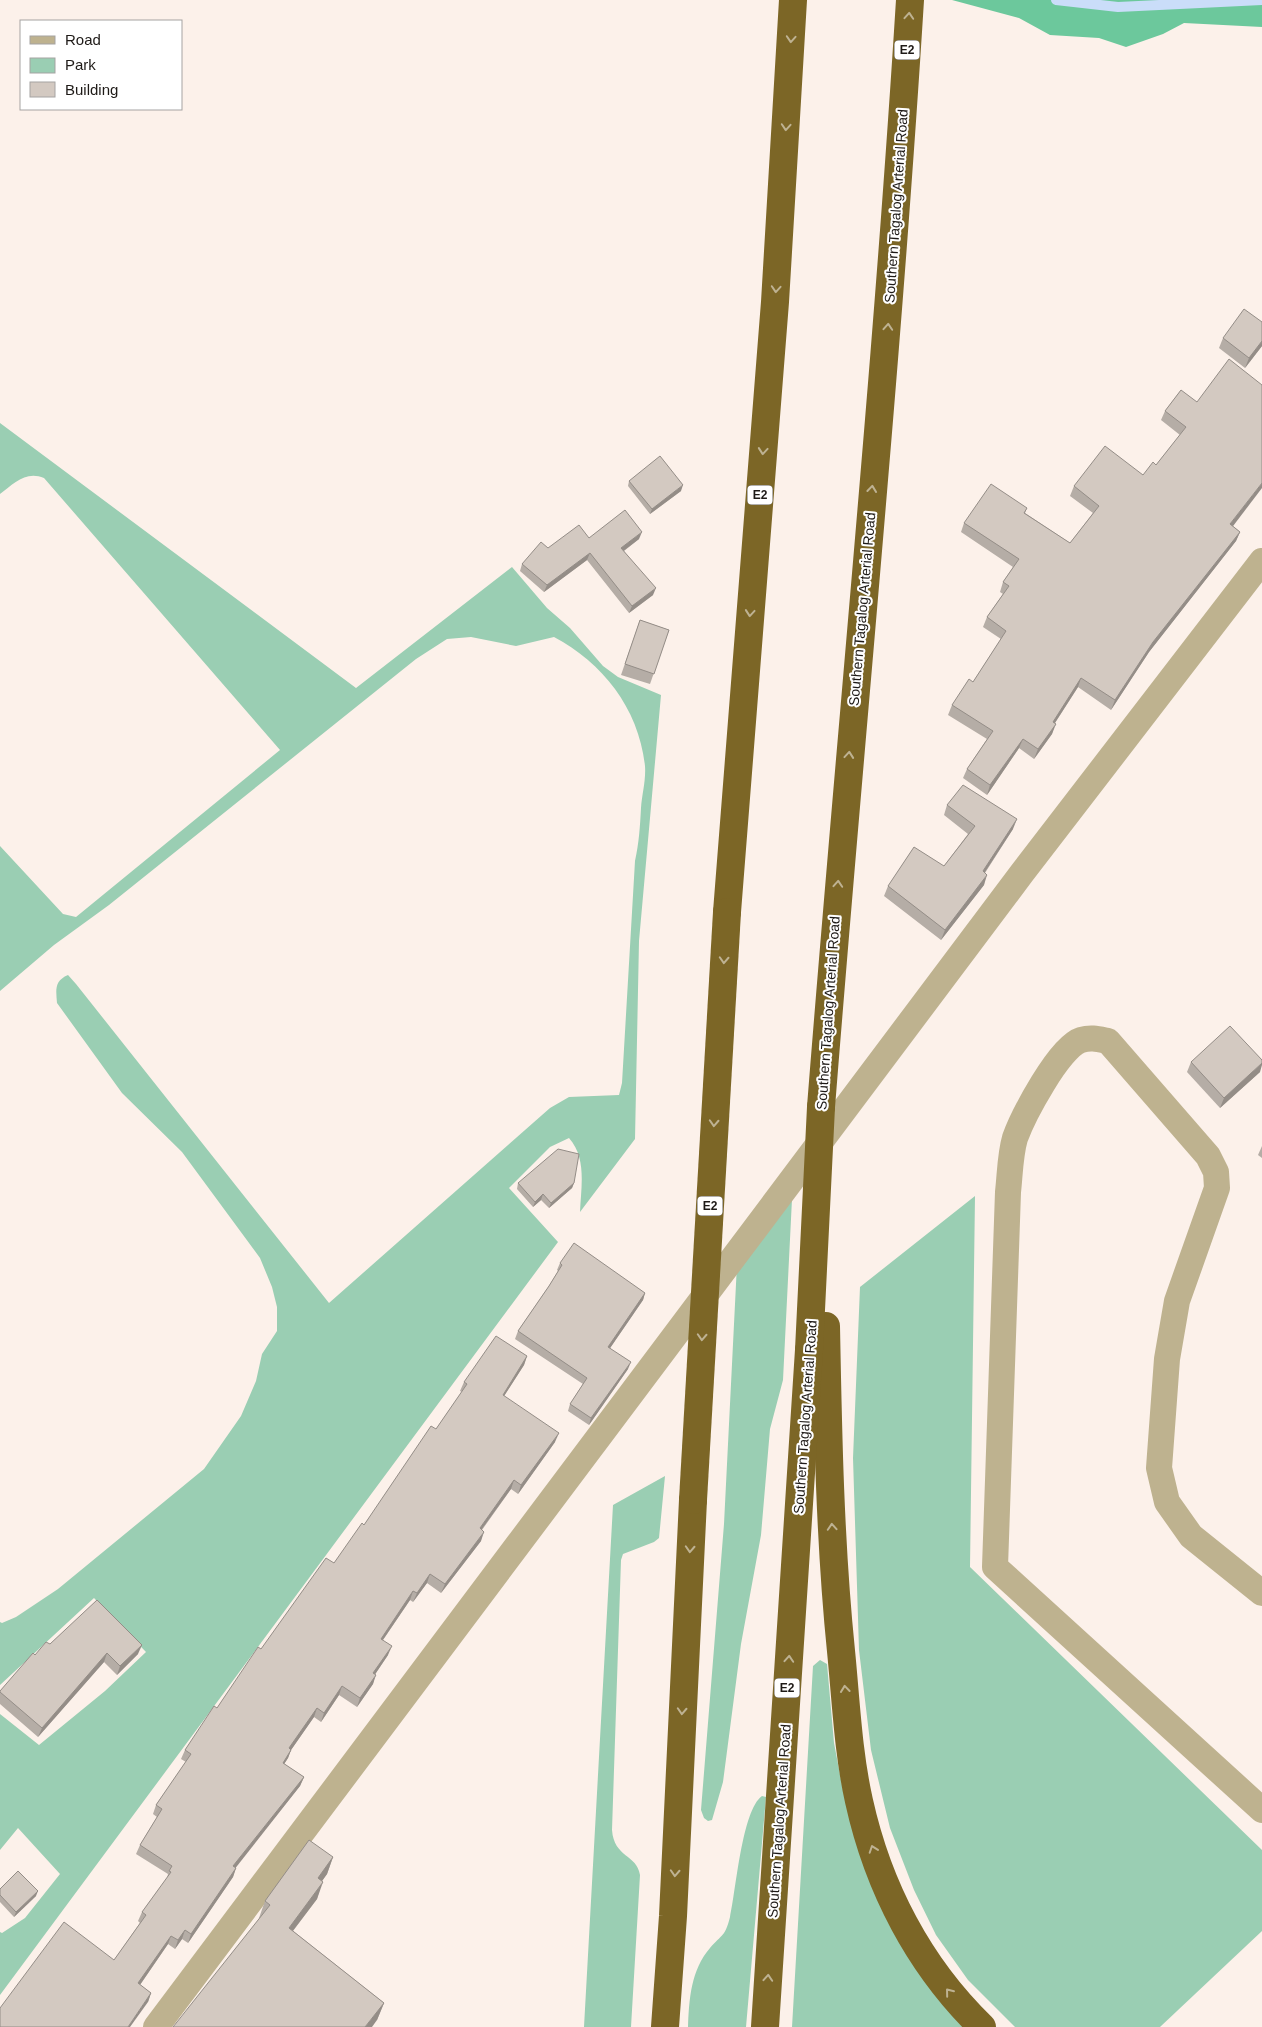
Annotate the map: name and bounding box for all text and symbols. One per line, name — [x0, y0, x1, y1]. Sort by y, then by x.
one-way arrow — [904, 12, 915, 20]
legend — [20, 20, 182, 110]
text: Road — [65, 31, 101, 48]
one-way arrow — [785, 35, 796, 43]
road number: E2 — [894, 40, 920, 60]
text: Park — [65, 56, 96, 73]
text: Building — [65, 81, 118, 98]
street label: Southern Tagalog Arterial Road — [881, 109, 911, 303]
one-way arrow — [780, 123, 791, 131]
one-way arrow — [770, 285, 781, 293]
one-way arrow — [882, 322, 893, 330]
one-way arrow — [758, 448, 769, 456]
one-way arrow — [867, 484, 878, 492]
road number: E2 — [748, 486, 772, 504]
street label: Southern Tagalog Arterial Road — [846, 512, 878, 706]
one-way arrow — [745, 610, 756, 618]
one-way arrow — [843, 751, 854, 759]
one-way arrow — [833, 880, 844, 888]
street label: Southern Tagalog Arterial Road — [813, 916, 843, 1110]
one-way arrow — [718, 957, 729, 965]
one-way arrow — [709, 1119, 720, 1127]
road number: E2 — [698, 1196, 722, 1216]
street label: Southern Tagalog Arterial Road — [790, 1320, 820, 1514]
one-way arrow — [697, 1334, 708, 1342]
one-way arrow — [826, 1523, 837, 1531]
one-way arrow — [685, 1545, 696, 1553]
one-way arrow — [784, 1655, 795, 1663]
road number: E2 — [774, 1679, 800, 1698]
one-way arrow — [840, 1685, 851, 1693]
one-way arrow — [677, 1708, 687, 1715]
street label: Southern Tagalog Arterial Road — [764, 1724, 794, 1918]
one-way arrow — [868, 1845, 878, 1854]
one-way arrow — [669, 1870, 680, 1878]
one-way arrow — [763, 1974, 774, 1982]
one-way arrow — [945, 1988, 954, 1997]

